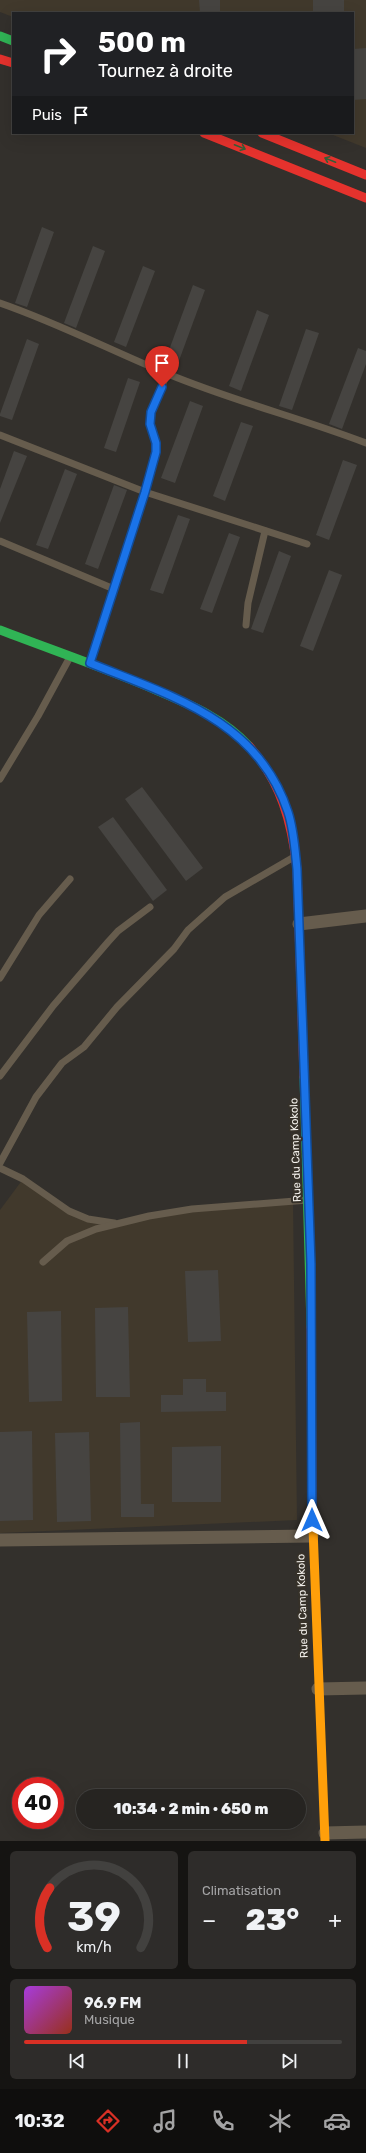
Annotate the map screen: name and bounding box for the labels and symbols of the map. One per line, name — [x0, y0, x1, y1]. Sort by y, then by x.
one-way arrow — [234, 144, 246, 152]
one-way arrow — [324, 155, 336, 163]
pin — [145, 346, 179, 387]
street label: Rue du Camp Kokolo — [287, 1098, 304, 1202]
position arrow — [291, 1499, 333, 1541]
street label: Rue du Camp Kokolo — [294, 1554, 311, 1658]
speed limit sign: 40 — [12, 1777, 64, 1829]

